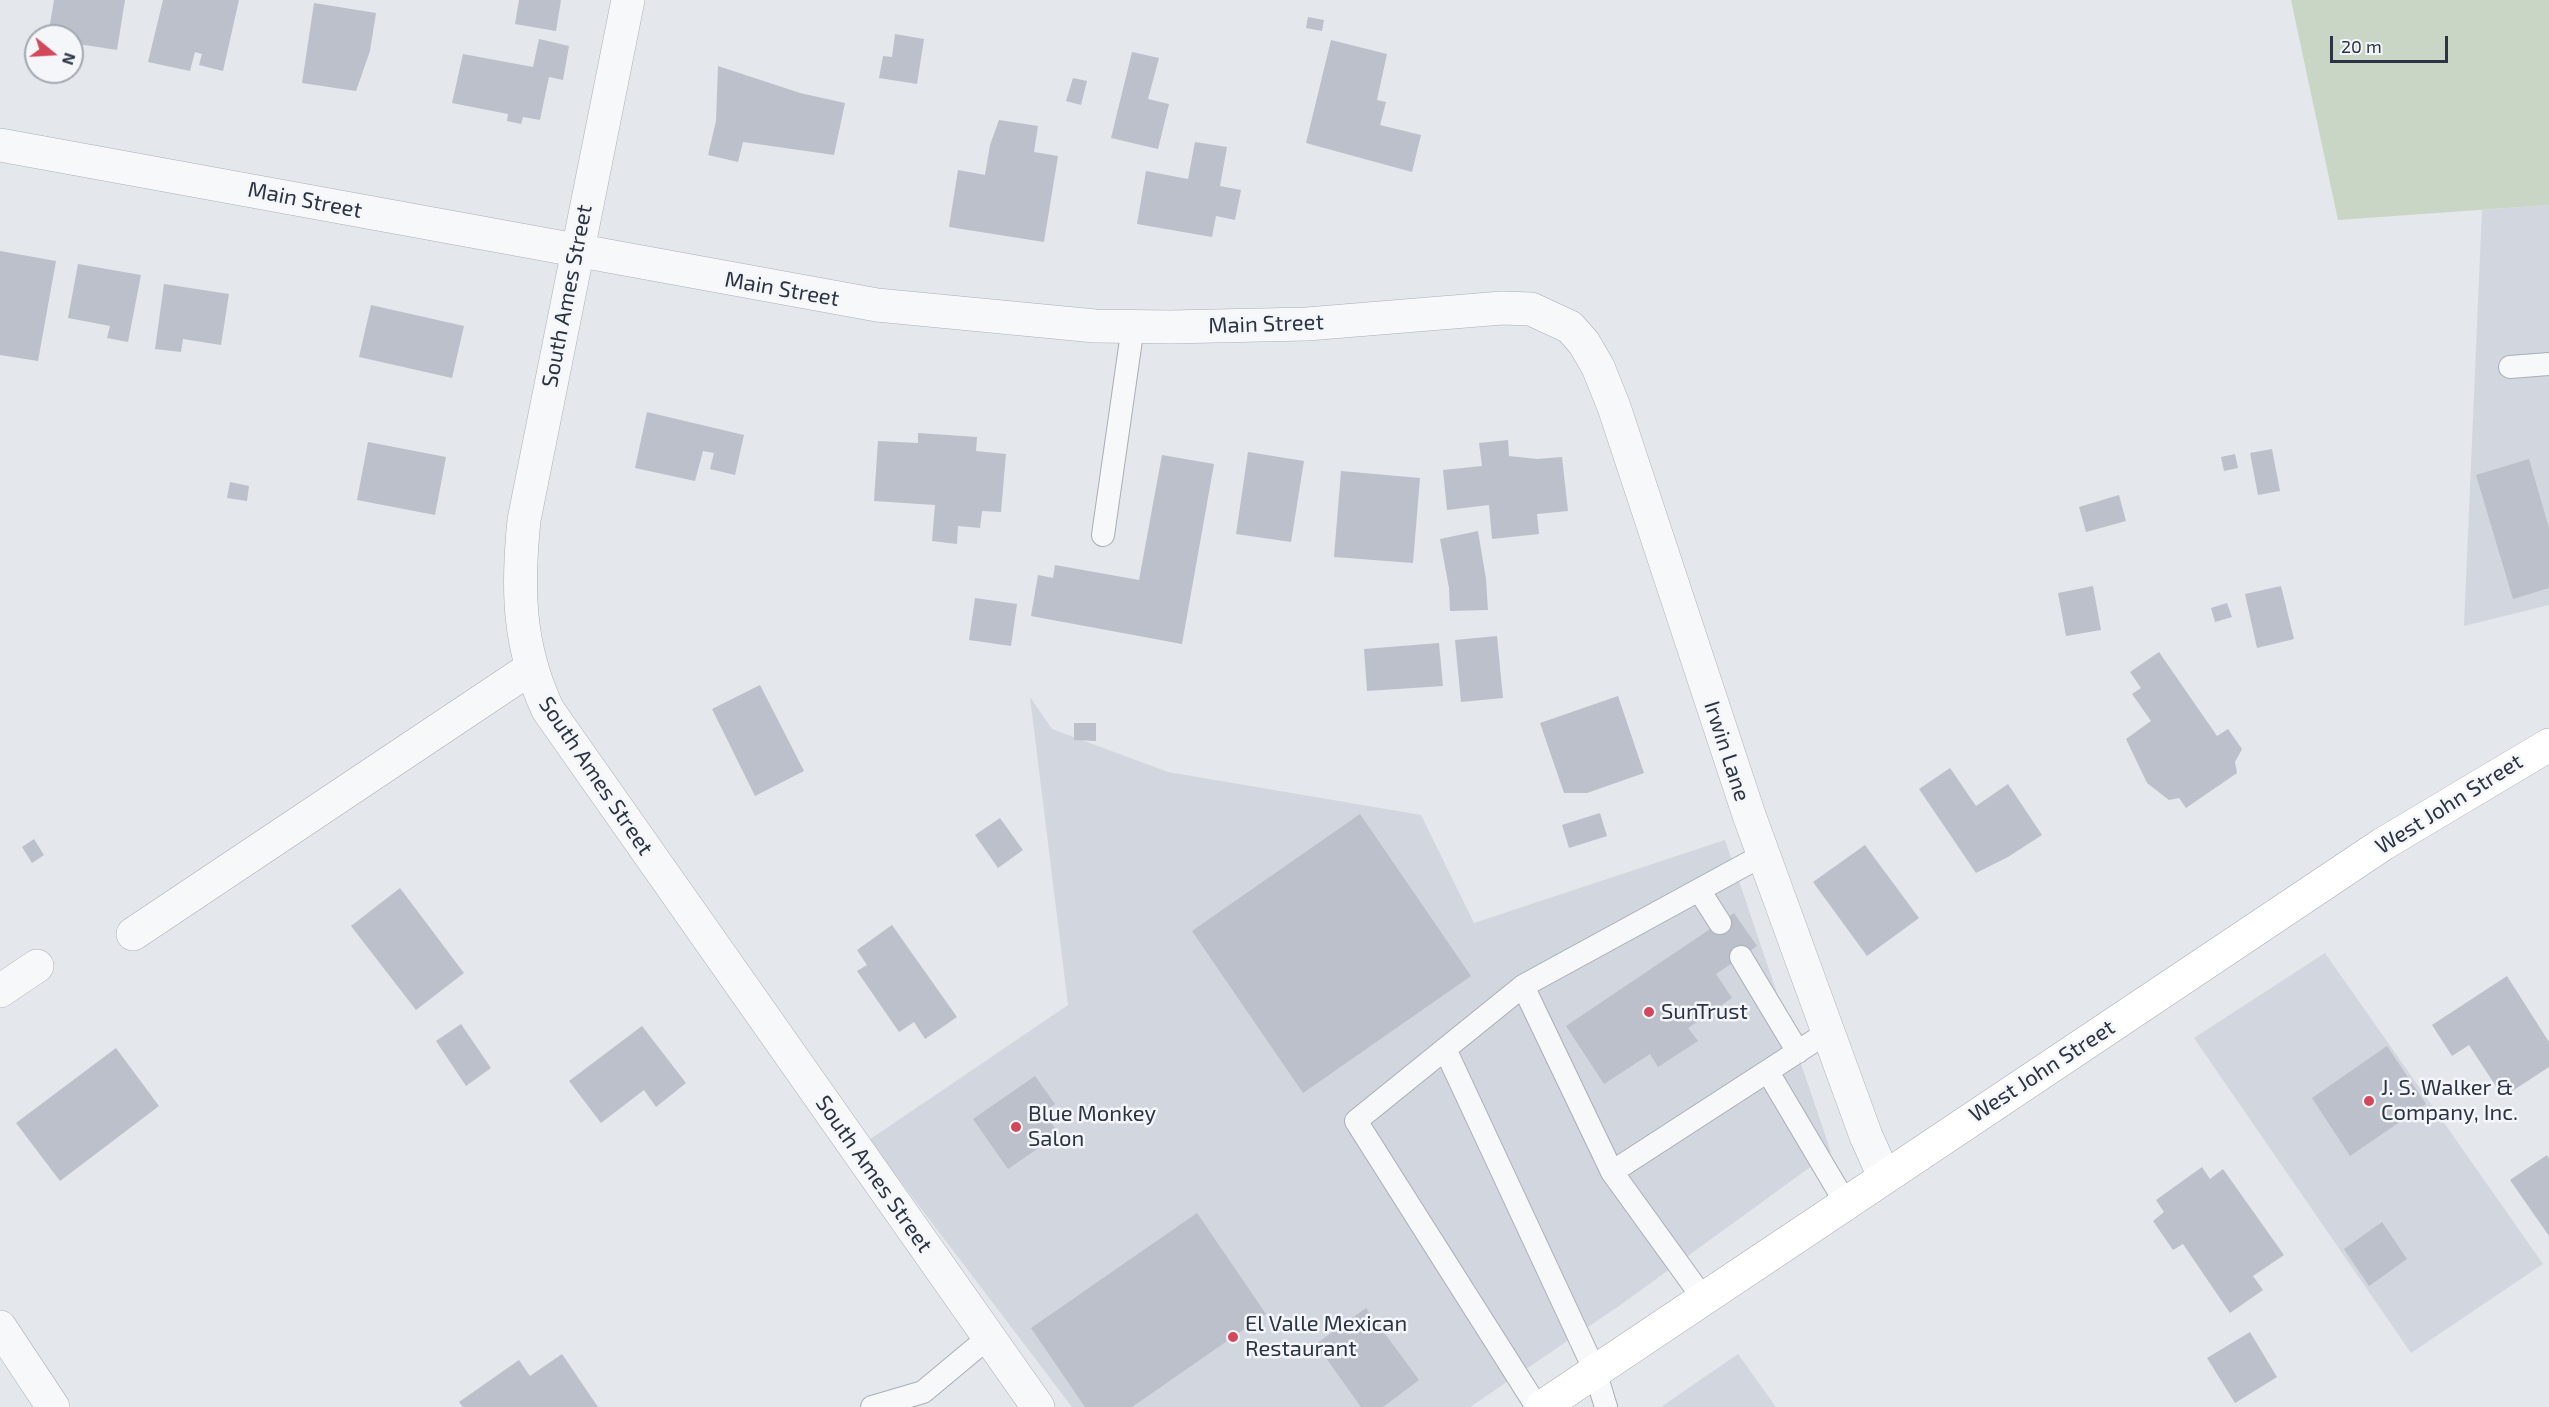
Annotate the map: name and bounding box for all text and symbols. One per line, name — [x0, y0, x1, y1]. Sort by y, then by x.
north arrow — [24, 24, 84, 84]
scale bar — [2333, 24, 2452, 62]
text: 20 m — [2341, 35, 2382, 57]
text: N — [59, 51, 81, 68]
street label: Main Street — [246, 176, 364, 224]
street label: South Ames Street — [536, 202, 598, 390]
street label: Main Street — [723, 266, 841, 312]
street label: Main Street — [1208, 309, 1324, 339]
street label: South Ames Street — [533, 692, 659, 860]
street label: Irwin Lane — [1698, 698, 1756, 804]
street label: West John Street — [2371, 748, 2527, 860]
place label: SunTrust — [1661, 999, 1748, 1025]
marker: SunTrust — [1642, 1005, 1656, 1019]
street label: West John Street — [1964, 1014, 2120, 1128]
place label: J. S. Walker & Company, Inc. — [2381, 1075, 2518, 1126]
street label: South Ames Street — [810, 1090, 938, 1258]
marker: J. S. Walker & Company, Inc. — [2362, 1094, 2376, 1108]
place label: Blue Monkey Salon — [1028, 1101, 1156, 1152]
marker: Blue Monkey Salon — [1009, 1120, 1023, 1134]
place label: El Valle Mexican Restaurant — [1245, 1311, 1407, 1362]
marker: El Valle Mexican Restaurant — [1226, 1330, 1240, 1344]

